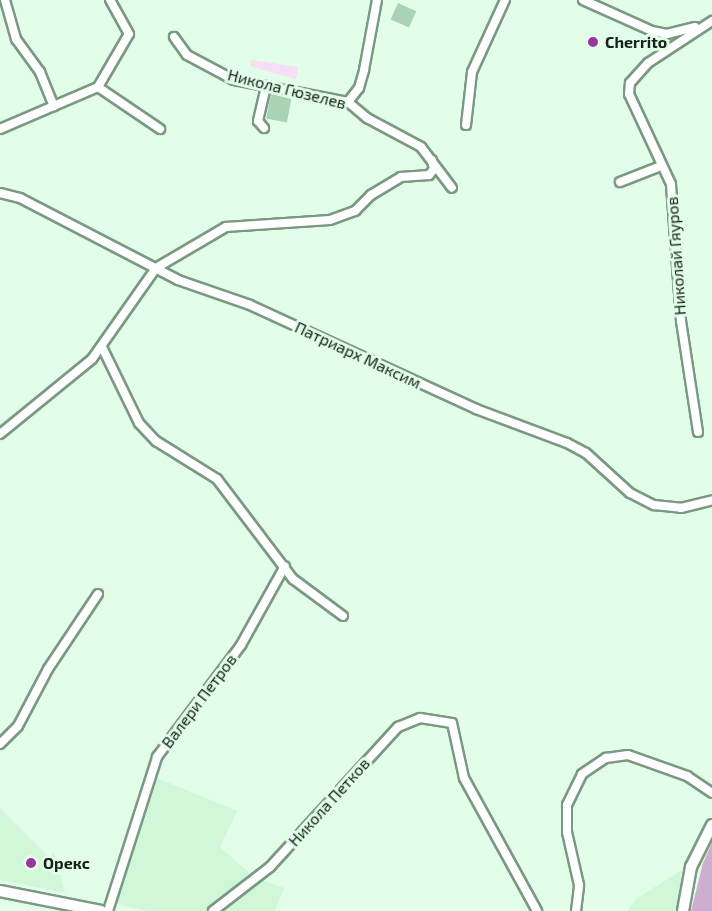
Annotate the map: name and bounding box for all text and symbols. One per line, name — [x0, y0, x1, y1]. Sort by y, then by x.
place label: Cherrito — [605, 32, 667, 52]
marker: Cherrito — [586, 35, 600, 49]
street label: Никола Гюзелев — [226, 65, 348, 113]
street label: Николай Гяуров — [662, 196, 690, 316]
street label: Патриарх Максим — [292, 317, 424, 393]
street label: Валери Петров — [157, 650, 241, 752]
street label: Никола Петков — [284, 754, 374, 850]
place label: Орекс — [43, 853, 90, 873]
marker: Орекс — [24, 856, 38, 870]

